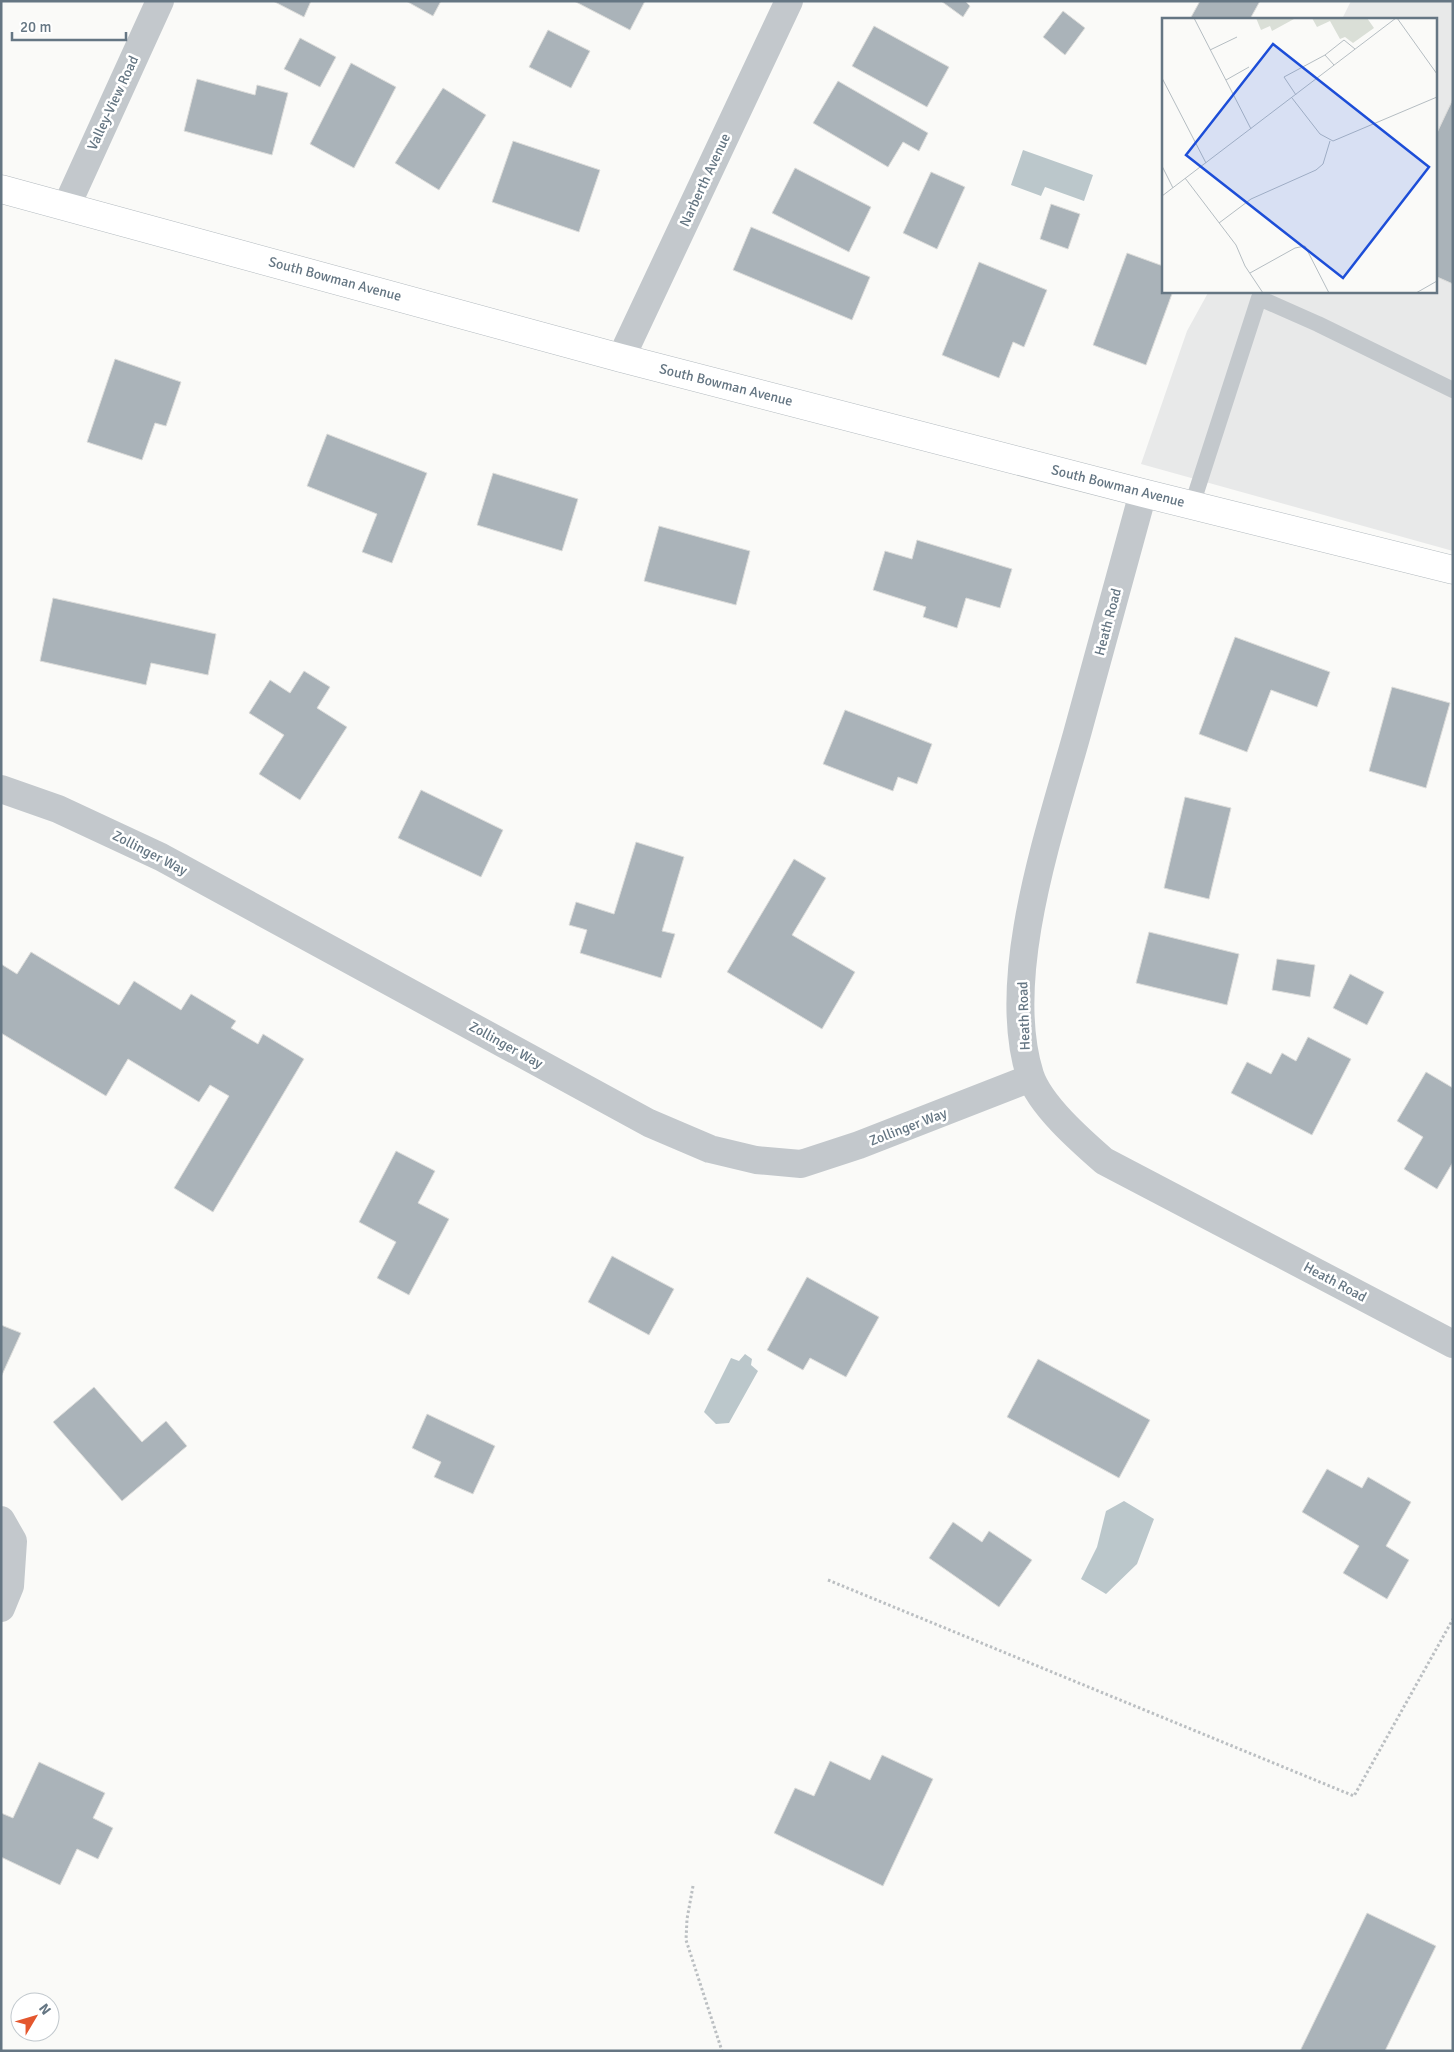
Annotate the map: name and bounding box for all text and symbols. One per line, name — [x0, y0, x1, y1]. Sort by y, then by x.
scale bar — [12, 10, 126, 42]
text: 20 m — [20, 18, 51, 36]
inset map — [1162, 18, 1436, 292]
street label: Valley-View Road — [84, 53, 142, 153]
street label: Narberth Avenue — [676, 131, 734, 229]
street label: South Bowman Avenue — [267, 253, 403, 305]
street label: South Bowman Avenue — [658, 360, 794, 410]
street label: South Bowman Avenue — [1050, 461, 1186, 511]
street label: Heath Road — [1091, 586, 1125, 658]
street label: Zollinger Way — [110, 827, 191, 879]
street label: Heath Road — [1014, 981, 1034, 1051]
street label: Zollinger Way — [466, 1018, 546, 1072]
street label: Zollinger Way — [867, 1104, 950, 1150]
street label: Heath Road — [1301, 1258, 1369, 1306]
north arrow — [10, 1992, 60, 2042]
text: N — [35, 2000, 55, 2018]

